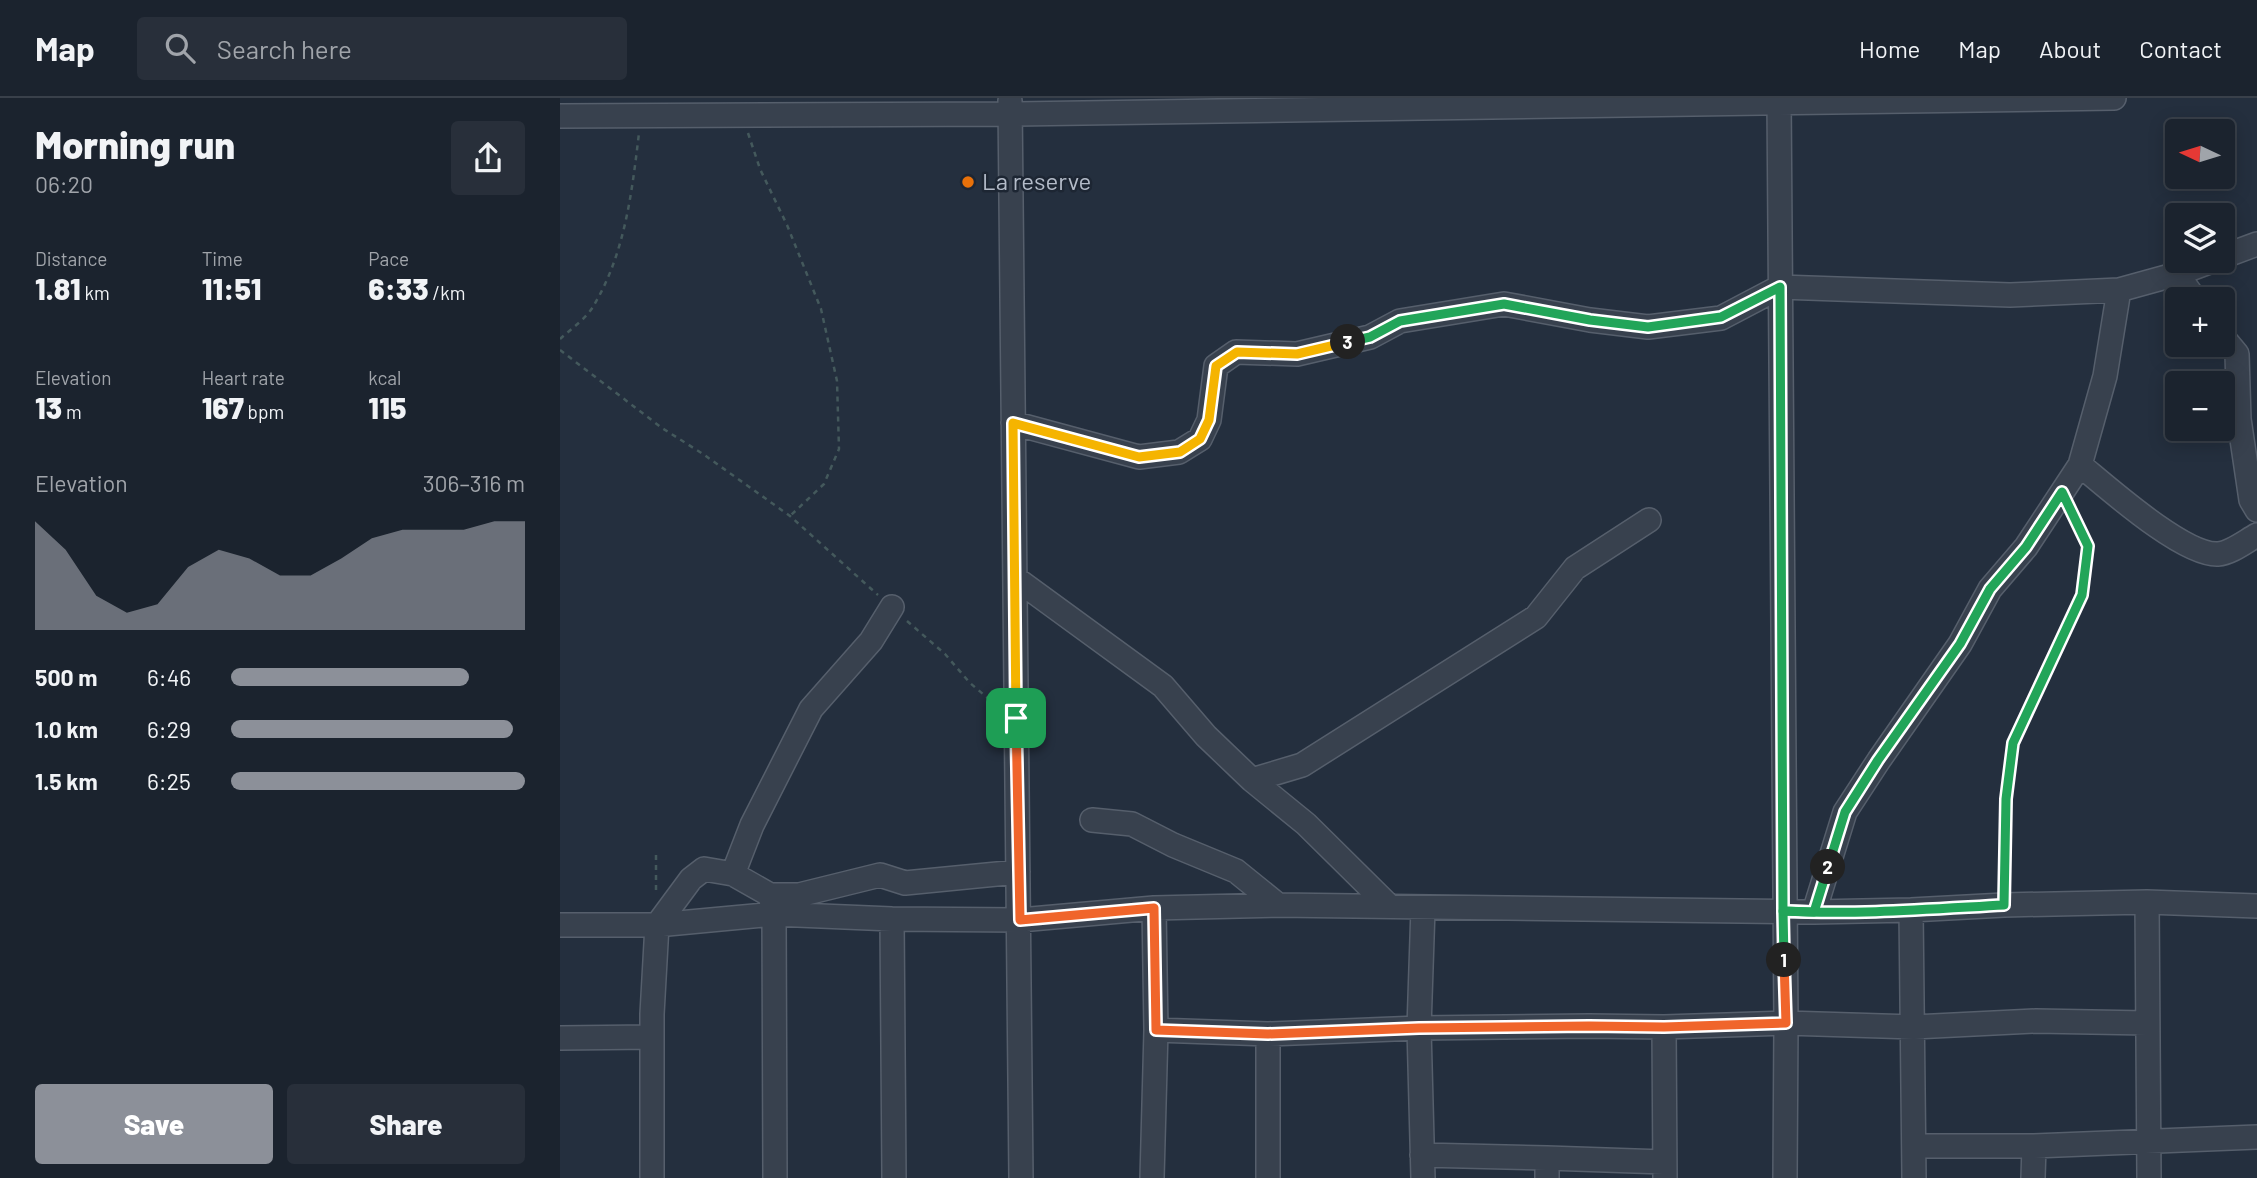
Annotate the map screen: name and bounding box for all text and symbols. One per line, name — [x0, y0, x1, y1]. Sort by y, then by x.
search box — [137, 17, 627, 80]
text: Map — [35, 28, 95, 68]
icon: search — [161, 29, 199, 67]
text: Search here — [217, 33, 352, 64]
text: Home — [1859, 34, 1920, 63]
text: Map — [1958, 34, 2001, 63]
text: About — [2039, 34, 2101, 63]
text: Contact — [2139, 34, 2222, 63]
north arrow — [2165, 119, 2235, 189]
map controls — [2165, 119, 2235, 441]
text: Morning run — [35, 121, 235, 167]
button: share — [451, 121, 525, 195]
place label: La reserve — [982, 166, 1091, 195]
text: 06:20 — [35, 170, 93, 198]
marker: La reserve — [960, 174, 976, 190]
button: layers — [2165, 203, 2235, 273]
text: Distance — [35, 247, 107, 270]
text: Time — [202, 247, 243, 270]
text: Pace — [368, 247, 409, 270]
text: 1.81 — [35, 270, 81, 306]
text: 11:51 — [202, 270, 261, 306]
text: 6:33 — [368, 270, 429, 306]
text: km — [81, 281, 110, 304]
text: /km — [429, 281, 465, 304]
button: + — [2165, 287, 2235, 357]
pin: 3 — [1330, 324, 1366, 360]
text: 3 — [1342, 330, 1353, 353]
text: Elevation — [35, 366, 112, 389]
text: Heart rate — [202, 366, 285, 389]
text: kcal — [368, 366, 401, 389]
button: − — [2165, 371, 2235, 441]
text: 13 — [35, 389, 62, 425]
text: 167 — [202, 389, 244, 425]
text: 115 — [368, 389, 406, 425]
text: m — [62, 400, 82, 423]
text: bpm — [244, 400, 284, 423]
text: Elevation — [35, 469, 128, 497]
text: 306–316 m — [423, 469, 525, 497]
text: 500 m — [35, 663, 97, 691]
text: 6:46 — [147, 663, 191, 691]
pin — [986, 688, 1046, 748]
icon: arrive — [997, 699, 1035, 737]
text: 1.0 km — [35, 715, 98, 743]
text: 6:29 — [147, 715, 191, 743]
text: 1.5 km — [35, 767, 98, 795]
text: 6:25 — [147, 767, 191, 795]
pin: 2 — [1810, 850, 1846, 884]
text: 2 — [1822, 855, 1833, 878]
pin: 1 — [1766, 942, 1802, 978]
text: 1 — [1780, 948, 1787, 971]
button: Save — [35, 1084, 273, 1164]
button: Share — [287, 1084, 525, 1164]

